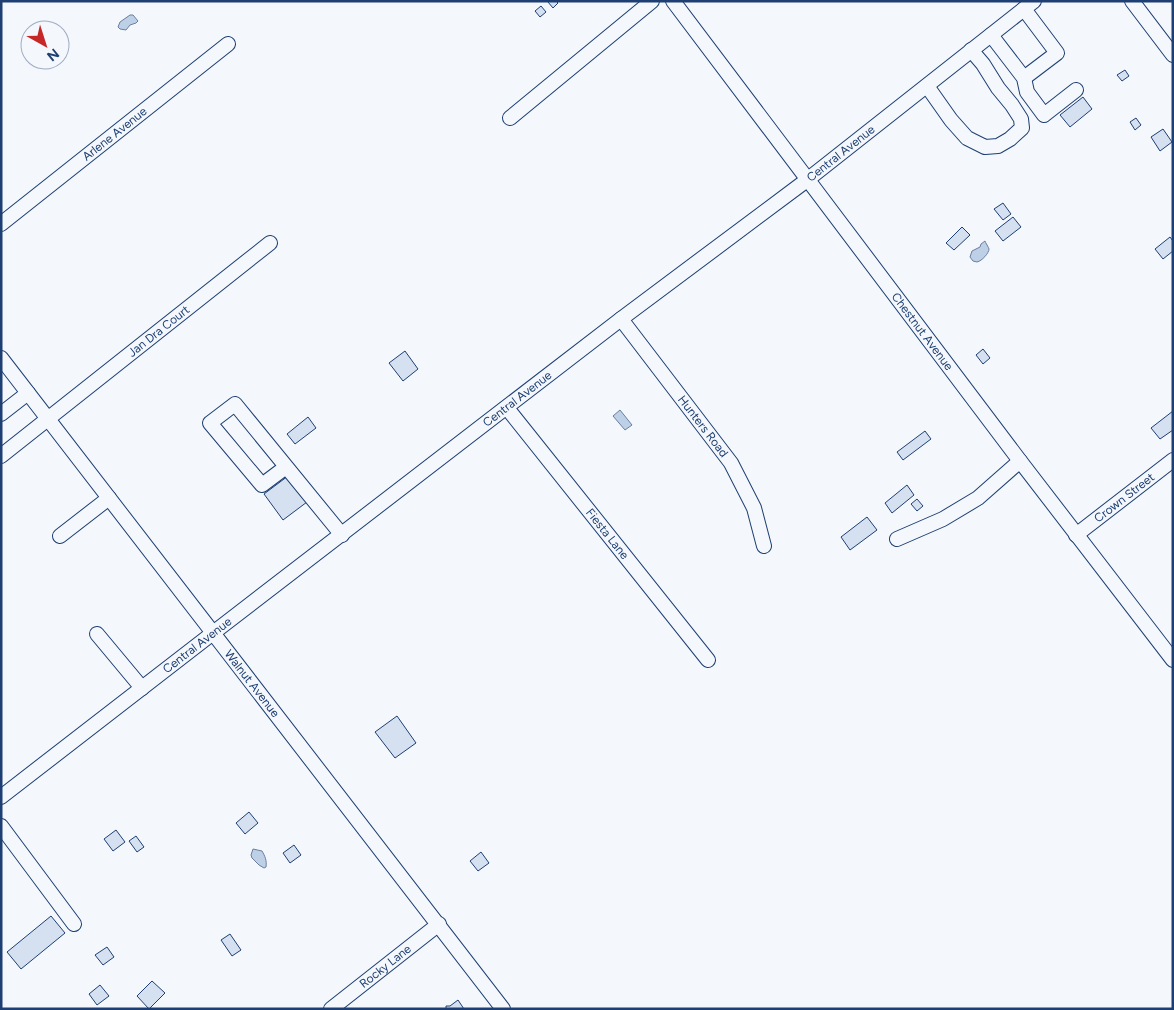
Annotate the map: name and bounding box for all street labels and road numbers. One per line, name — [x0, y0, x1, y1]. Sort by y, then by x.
street label: Arlene Avenue — [80, 104, 150, 164]
street label: Central Avenue — [804, 122, 878, 185]
street label: Chestnut Avenue — [889, 290, 956, 373]
street label: Jan Dra Court — [125, 302, 192, 360]
street label: Central Avenue — [480, 368, 555, 430]
street label: Hunters Road — [675, 393, 731, 460]
street label: Crown Street — [1091, 470, 1157, 525]
street label: Fiesta Lane — [583, 506, 632, 562]
street label: Central Avenue — [160, 614, 235, 676]
street label: Walnut Avenue — [222, 647, 283, 720]
street label: Rocky Lane — [357, 941, 414, 991]

